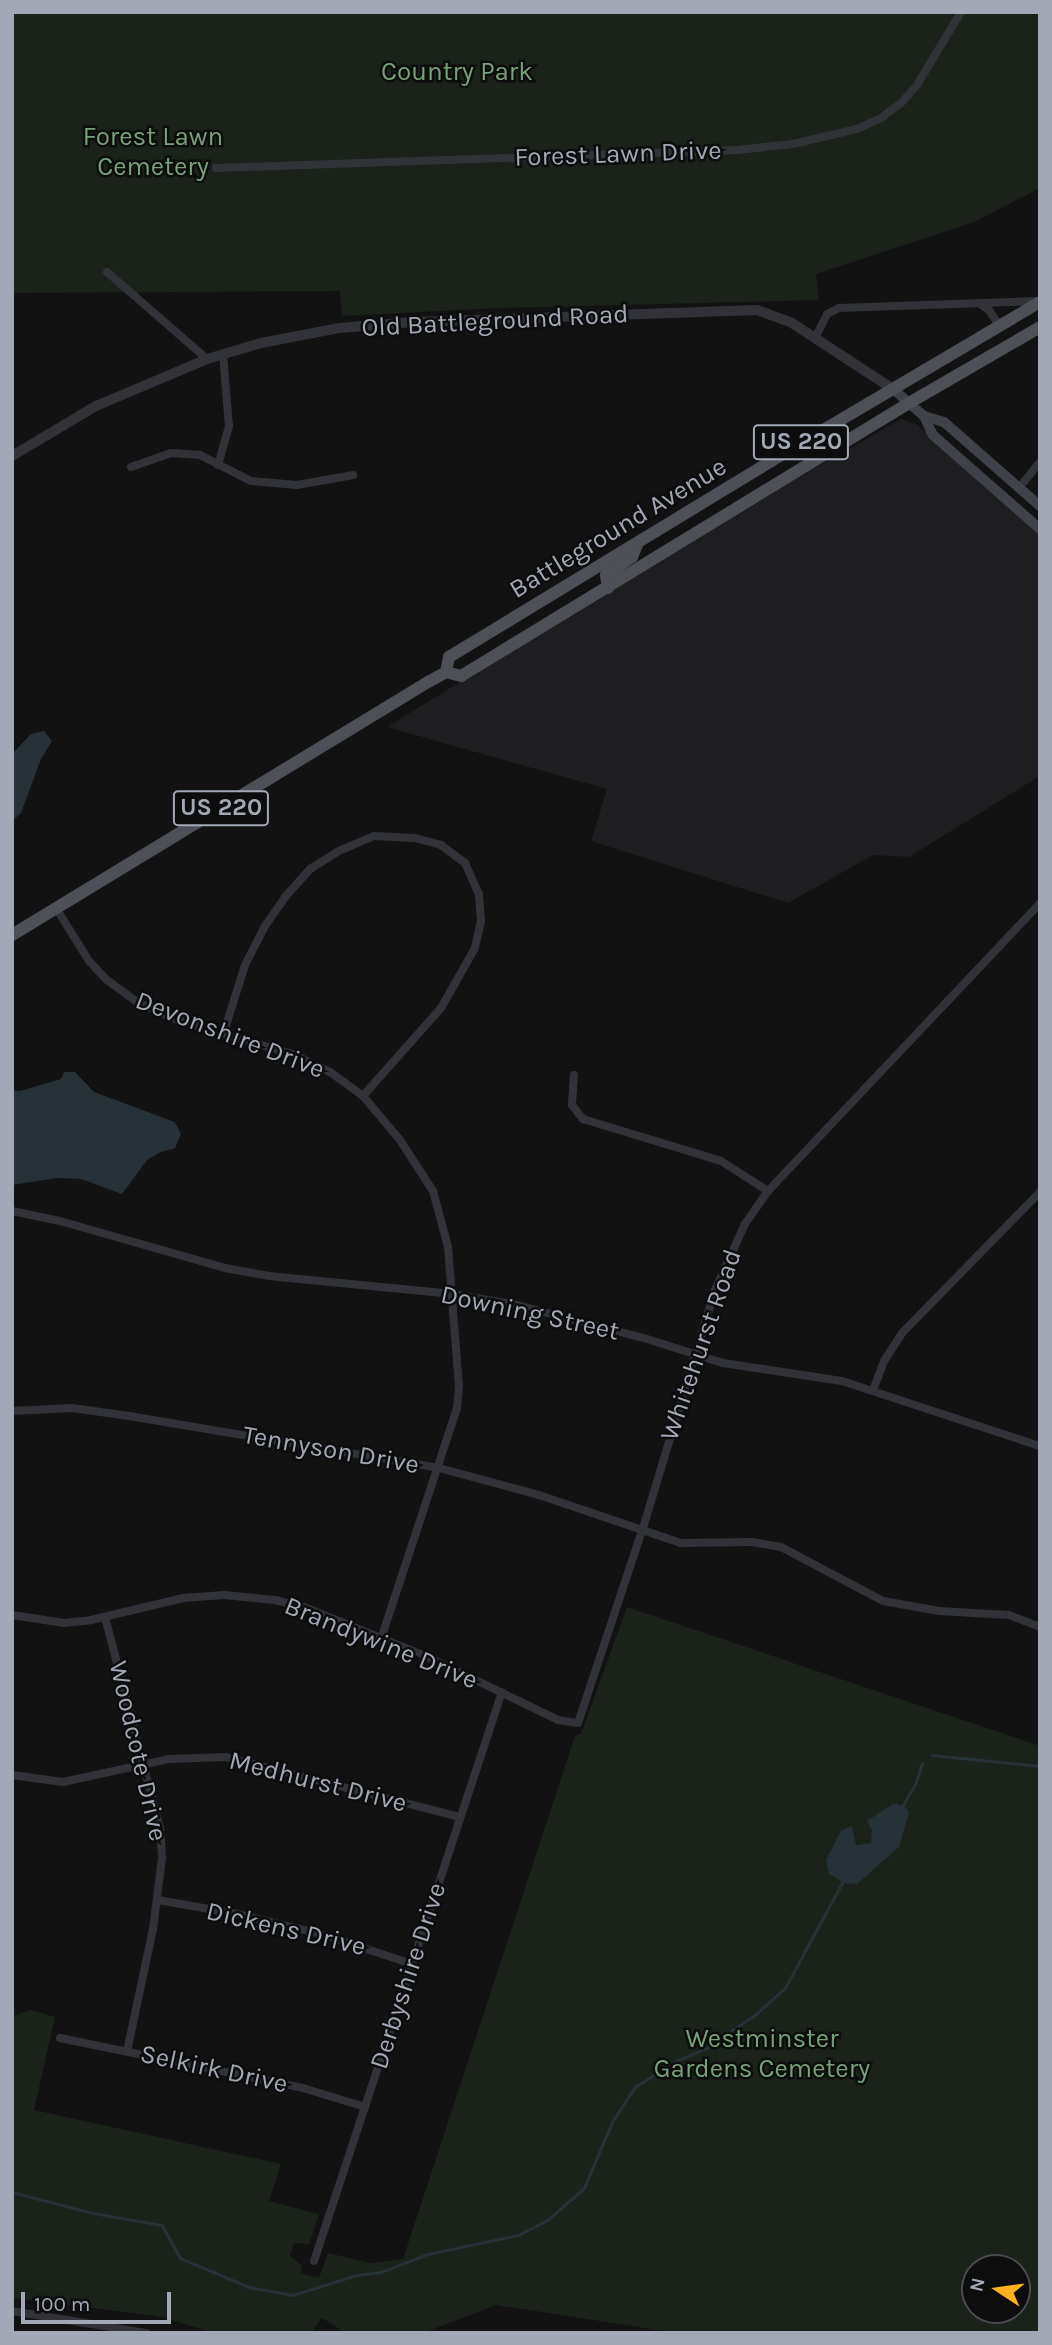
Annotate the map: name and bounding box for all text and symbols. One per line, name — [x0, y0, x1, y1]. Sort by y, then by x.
park label: Country Park — [381, 56, 533, 88]
park label: Forest Lawn Cemetery — [83, 121, 223, 182]
street label: Forest Lawn Drive — [514, 135, 722, 173]
street label: Old Battleground Road — [361, 298, 629, 344]
road number: US 220 — [752, 422, 850, 462]
street label: Battleground Avenue — [504, 451, 732, 605]
road number: US 220 — [172, 788, 270, 828]
street label: Devonshire Drive — [131, 985, 329, 1085]
street label: Whitehurst Road — [654, 1245, 748, 1445]
street label: Downing Street — [438, 1279, 622, 1347]
street label: Tennyson Drive — [240, 1419, 422, 1481]
street label: Brandywine Drive — [280, 1590, 482, 1696]
street label: Woodcote Drive — [102, 1658, 174, 1844]
street label: Medhurst Drive — [226, 1745, 410, 1819]
street label: Derbyshire Drive — [363, 1879, 453, 2073]
street label: Dickens Drive — [203, 1896, 369, 1962]
park label: Westminster Gardens Cemetery — [654, 2023, 870, 2084]
street label: Selkirk Drive — [138, 2038, 290, 2100]
north arrow — [961, 2254, 1031, 2324]
text: N — [965, 2276, 990, 2294]
scale bar — [24, 2278, 175, 2322]
text: 100 m — [34, 2292, 91, 2316]

